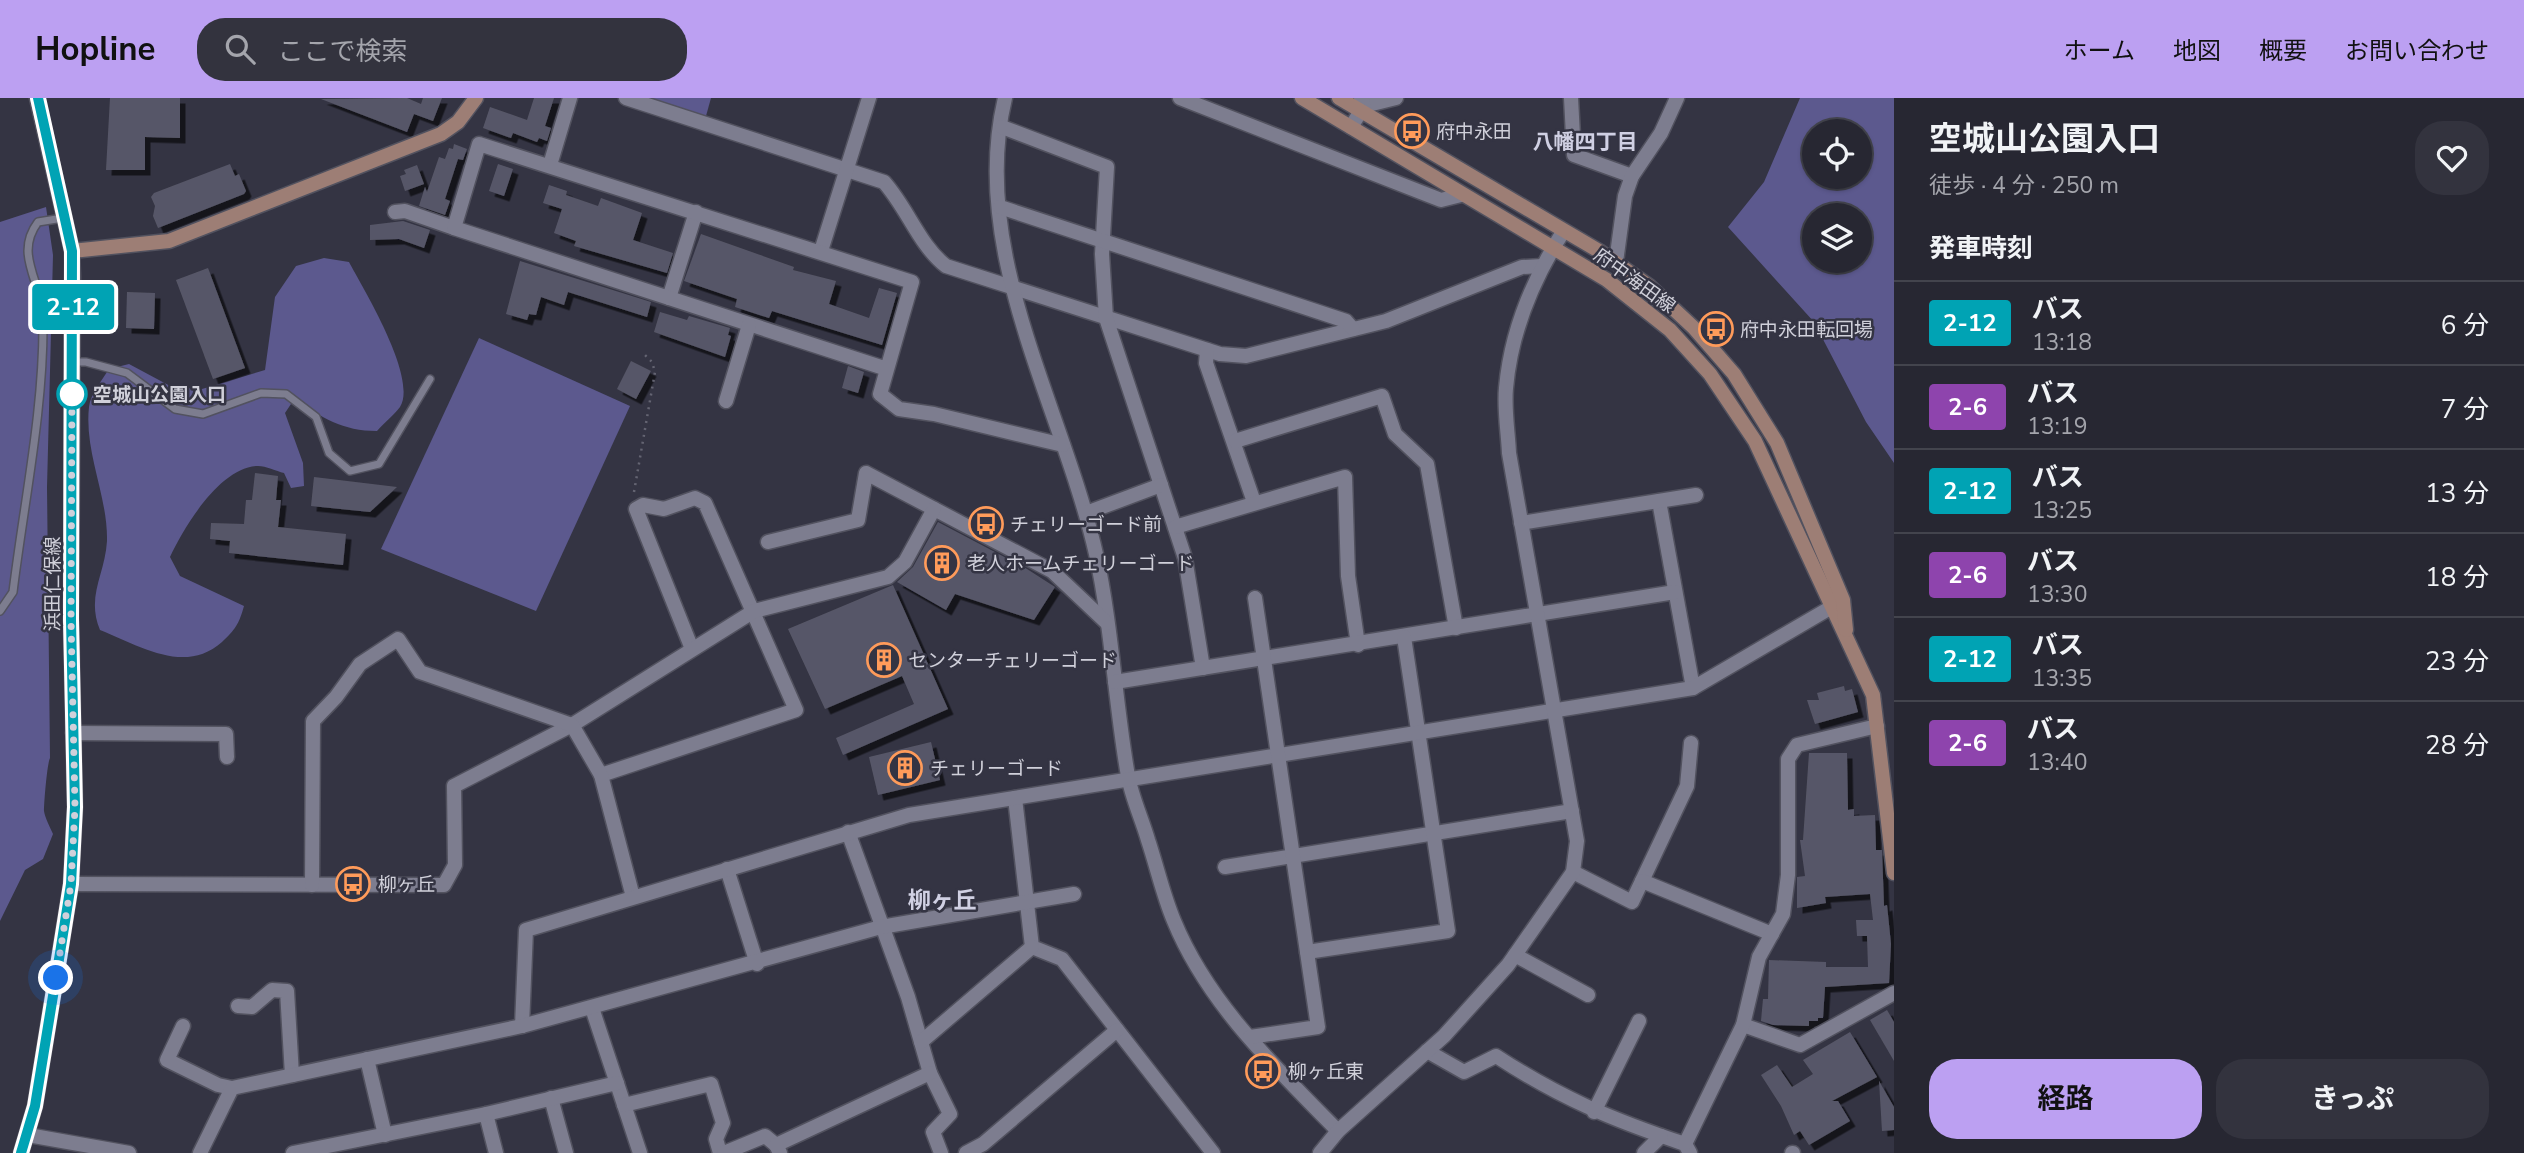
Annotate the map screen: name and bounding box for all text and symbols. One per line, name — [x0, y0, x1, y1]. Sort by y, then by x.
search box — [197, 18, 687, 81]
text: Hopline — [35, 27, 155, 72]
icon: search — [221, 30, 259, 68]
text: ここで検索 — [277, 34, 407, 69]
text: ホーム — [2064, 35, 2135, 67]
text: 地図 — [2173, 35, 2221, 67]
text: 概要 — [2259, 35, 2307, 67]
text: お問い合わせ — [2345, 35, 2489, 67]
bus stop icon: 府中永田 — [1393, 112, 1431, 150]
text: 空城山公園入口 — [1929, 117, 2160, 162]
place label: 府中永田 — [1436, 119, 1512, 145]
map controls — [1802, 119, 1872, 273]
button: locate — [1802, 119, 1872, 189]
button: heart — [2415, 121, 2489, 195]
district label: 八幡四丁目 — [1533, 128, 1638, 156]
text: 徒歩 · 4 分 · 250 m — [1929, 170, 2119, 201]
button: layers — [1802, 203, 1872, 273]
text: 発車時刻 — [1929, 231, 2033, 266]
street label: 府中海田線 — [1588, 242, 1680, 319]
line badge: 2-12 — [24, 284, 122, 330]
text: 2-12 — [46, 291, 100, 323]
text: バス — [2032, 292, 2084, 327]
text: 2-12 — [1943, 307, 1997, 339]
text: 6 分 — [2441, 308, 2489, 343]
bus stop icon: 府中永田転回場 — [1697, 310, 1735, 348]
place label: 府中永田転回場 — [1740, 317, 1873, 343]
text: 13:18 — [2032, 327, 2092, 358]
text: バス — [2027, 376, 2079, 411]
marker: 空城山公園入口 — [57, 379, 87, 409]
place label: 空城山公園入口 — [93, 382, 226, 408]
text: 2-6 — [1948, 391, 1987, 423]
text: 7 分 — [2441, 392, 2489, 427]
text: 13:19 — [2027, 411, 2087, 442]
text: バス — [2032, 460, 2084, 495]
text: 2-12 — [1943, 475, 1997, 507]
text: 13 分 — [2425, 476, 2489, 511]
text: 13:25 — [2032, 495, 2092, 526]
bus stop icon: チェリーゴード前 — [967, 505, 1005, 543]
place label: チェリーゴード前 — [1010, 512, 1162, 538]
street label: 浜田仁保線 — [40, 536, 66, 632]
building icon: 老人ホームチェリーゴード — [923, 544, 961, 582]
text: バス — [2027, 544, 2079, 579]
place label: 老人ホームチェリーゴード — [967, 551, 1194, 577]
text: 2-6 — [1948, 559, 1987, 591]
text: 18 分 — [2425, 560, 2489, 595]
text: 13:30 — [2027, 579, 2087, 610]
text: バス — [2032, 628, 2084, 663]
building icon: センターチェリーゴード — [865, 641, 903, 679]
text: 2-12 — [1943, 643, 1997, 675]
text: 23 分 — [2425, 644, 2489, 679]
place label: センターチェリーゴード — [908, 648, 1117, 674]
text: 13:35 — [2032, 663, 2092, 694]
text: バス — [2027, 712, 2079, 747]
text: 2-6 — [1948, 727, 1987, 759]
text: 28 分 — [2425, 728, 2489, 763]
text: 13:40 — [2027, 747, 2087, 778]
building icon: チェリーゴード — [886, 749, 924, 787]
place label: チェリーゴード — [930, 756, 1063, 782]
bus stop icon: 柳ヶ丘 — [334, 865, 372, 903]
place label: 柳ヶ丘 — [378, 872, 435, 898]
district label: 柳ヶ丘 — [908, 885, 977, 916]
your location — [38, 960, 73, 995]
bus stop icon: 柳ヶ丘東 — [1244, 1052, 1282, 1090]
place label: 柳ヶ丘東 — [1288, 1059, 1364, 1085]
button: 経路 — [1929, 1059, 2202, 1139]
button: きっぷ — [2216, 1059, 2489, 1139]

